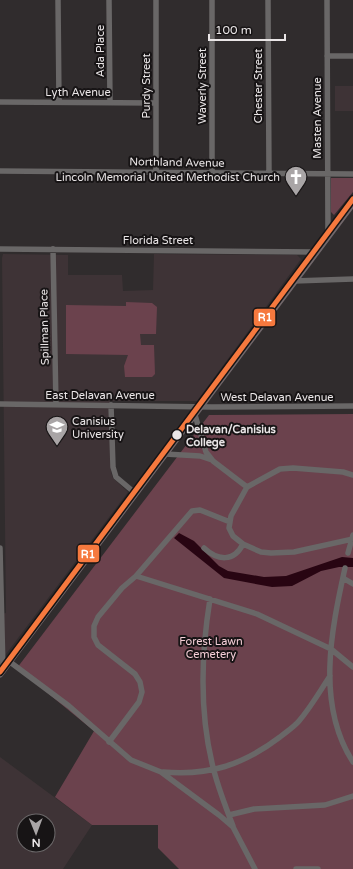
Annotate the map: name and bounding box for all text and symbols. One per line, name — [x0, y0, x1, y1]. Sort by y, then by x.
scale bar — [209, 16, 285, 42]
text: 100 m — [215, 23, 252, 37]
street label: Ada Place — [94, 25, 107, 77]
street label: Waverly Street — [196, 48, 209, 124]
street label: Chester Street — [252, 49, 265, 123]
street label: Purdy Street — [140, 53, 153, 119]
street label: Masten Avenue — [311, 77, 324, 159]
street label: Lyth Avenue — [45, 86, 111, 99]
street label: Northland Avenue — [129, 155, 225, 170]
church icon: Lincoln Memorial United Methodist Church — [283, 164, 309, 197]
place label: Lincoln Memorial United Methodist Church — [56, 171, 280, 184]
street label: Florida Street — [123, 234, 193, 247]
street label: Spillman Place — [37, 289, 52, 365]
line badge: R1 — [253, 308, 276, 327]
text: R1 — [258, 311, 272, 324]
street label: East Delavan Avenue — [45, 389, 155, 402]
street label: West Delavan Avenue — [220, 391, 334, 404]
school or university icon: Canisius University — [44, 414, 70, 447]
place label: Canisius University — [72, 415, 124, 441]
place label: Delavan/Canisius College — [186, 423, 277, 450]
marker: Delavan/Canisius College — [170, 428, 184, 442]
line badge: R1 — [77, 544, 100, 563]
text: R1 — [81, 548, 95, 561]
park label: Forest Lawn Cemetery — [179, 635, 243, 661]
north arrow — [16, 813, 56, 853]
text: N — [32, 836, 41, 849]

